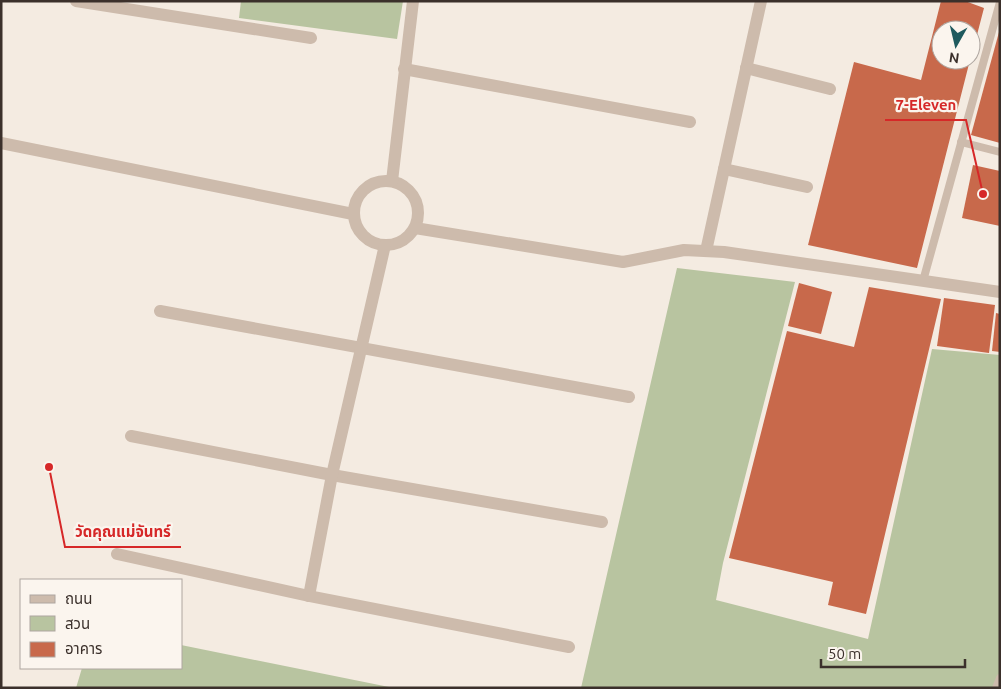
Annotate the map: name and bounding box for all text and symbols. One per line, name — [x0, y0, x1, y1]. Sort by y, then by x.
north arrow — [931, 20, 981, 70]
text: N — [948, 49, 960, 67]
callout: 7-Eleven — [885, 90, 966, 120]
text: 7-Eleven — [896, 96, 956, 113]
callout: วัดคุณแม่จันทร์ — [65, 517, 181, 547]
text: วัดคุณแม่จันทร์ — [75, 523, 171, 541]
legend — [20, 579, 182, 669]
text: ถนน — [65, 590, 92, 607]
text: สวน — [65, 615, 90, 632]
scale bar — [821, 636, 965, 668]
text: อาคาร — [65, 640, 102, 657]
text: 50 m — [828, 645, 861, 662]

